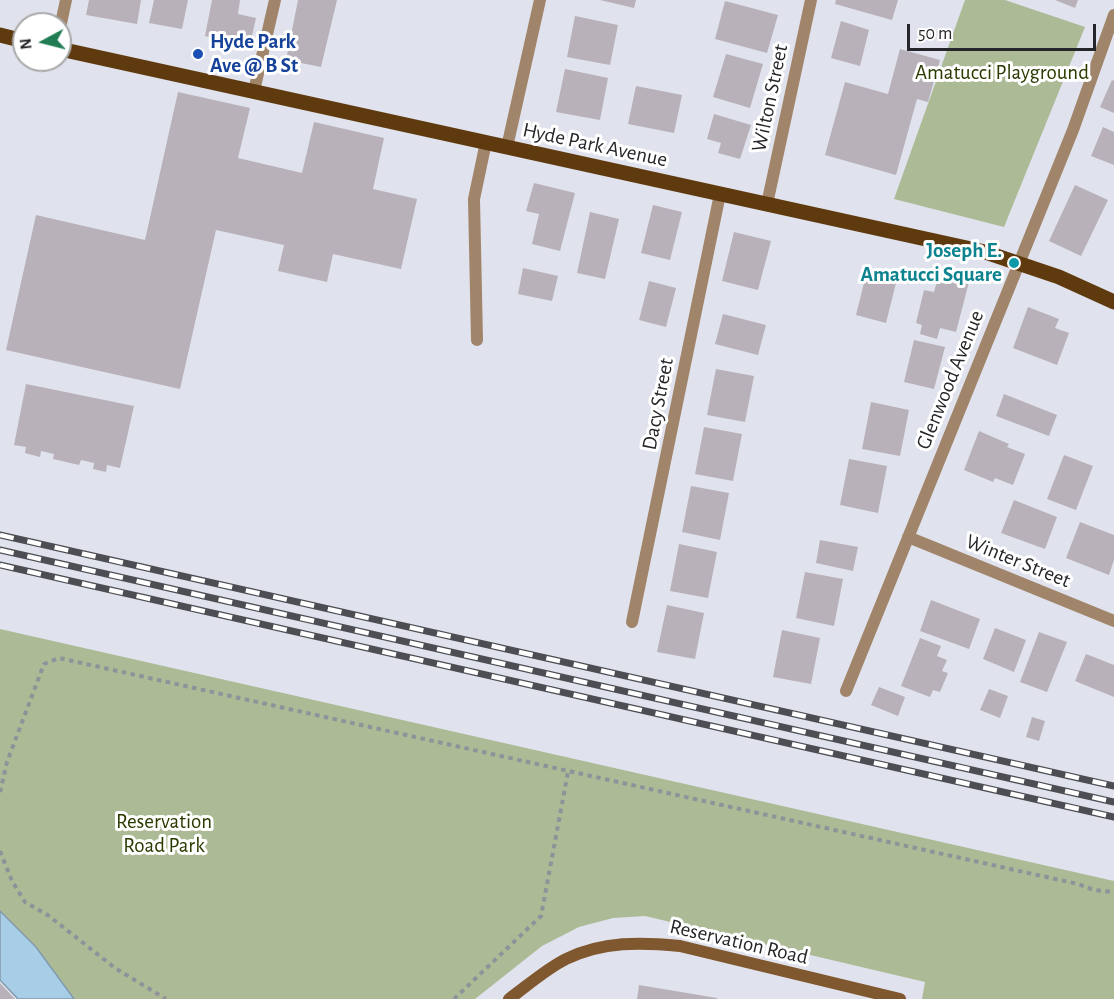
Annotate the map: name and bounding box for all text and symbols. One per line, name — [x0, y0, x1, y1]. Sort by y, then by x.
north arrow — [12, 12, 72, 72]
scale bar — [910, 12, 1099, 50]
text: 50 m — [918, 25, 952, 43]
place label: Hyde Park Ave @ B St — [210, 29, 298, 79]
text: N — [18, 37, 35, 50]
street label: Wilton Street — [746, 42, 794, 154]
marker: Hyde Park Ave @ B St — [191, 47, 205, 61]
park label: Amatucci Playground — [915, 60, 1089, 86]
street label: Hyde Park Avenue — [520, 117, 670, 173]
place label: Joseph E. Amatucci Square — [860, 238, 1002, 288]
marker: Joseph E. Amatucci Square — [1007, 256, 1021, 270]
street label: Glenwood Avenue — [911, 307, 989, 453]
street label: Dacy Street — [637, 356, 679, 452]
street label: Winter Street — [962, 529, 1074, 593]
park label: Reservation Road Park — [116, 809, 212, 859]
street label: Reservation Road — [667, 914, 811, 970]

